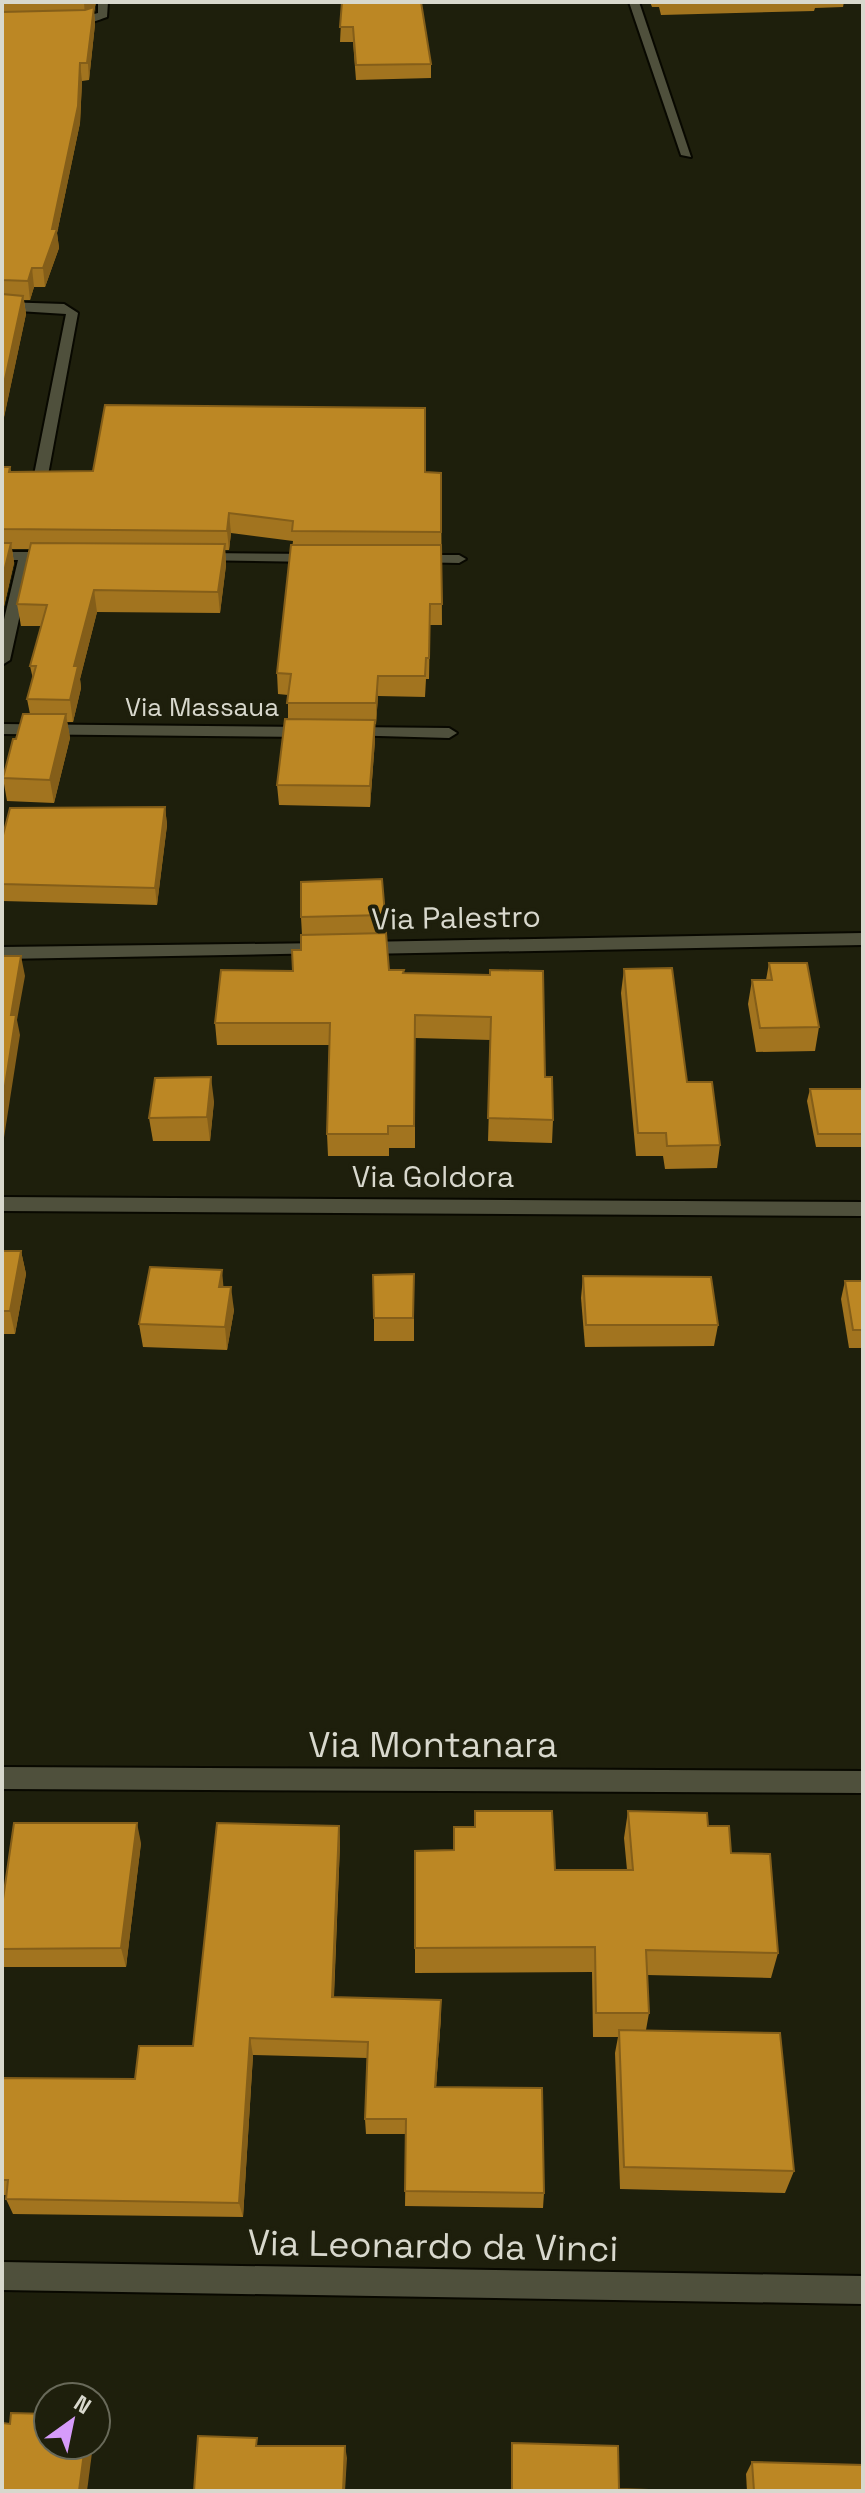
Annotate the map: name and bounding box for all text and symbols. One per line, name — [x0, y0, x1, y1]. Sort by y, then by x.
street label: Via Massaua — [125, 690, 279, 724]
street label: Via Palestro — [371, 897, 541, 938]
street label: Via Goldora — [352, 1157, 514, 1196]
street label: Via Montanara — [308, 1722, 558, 1768]
street label: Via Leonardo da Vinci — [247, 2220, 619, 2272]
north arrow — [32, 2381, 112, 2461]
text: N — [69, 2388, 97, 2420]

